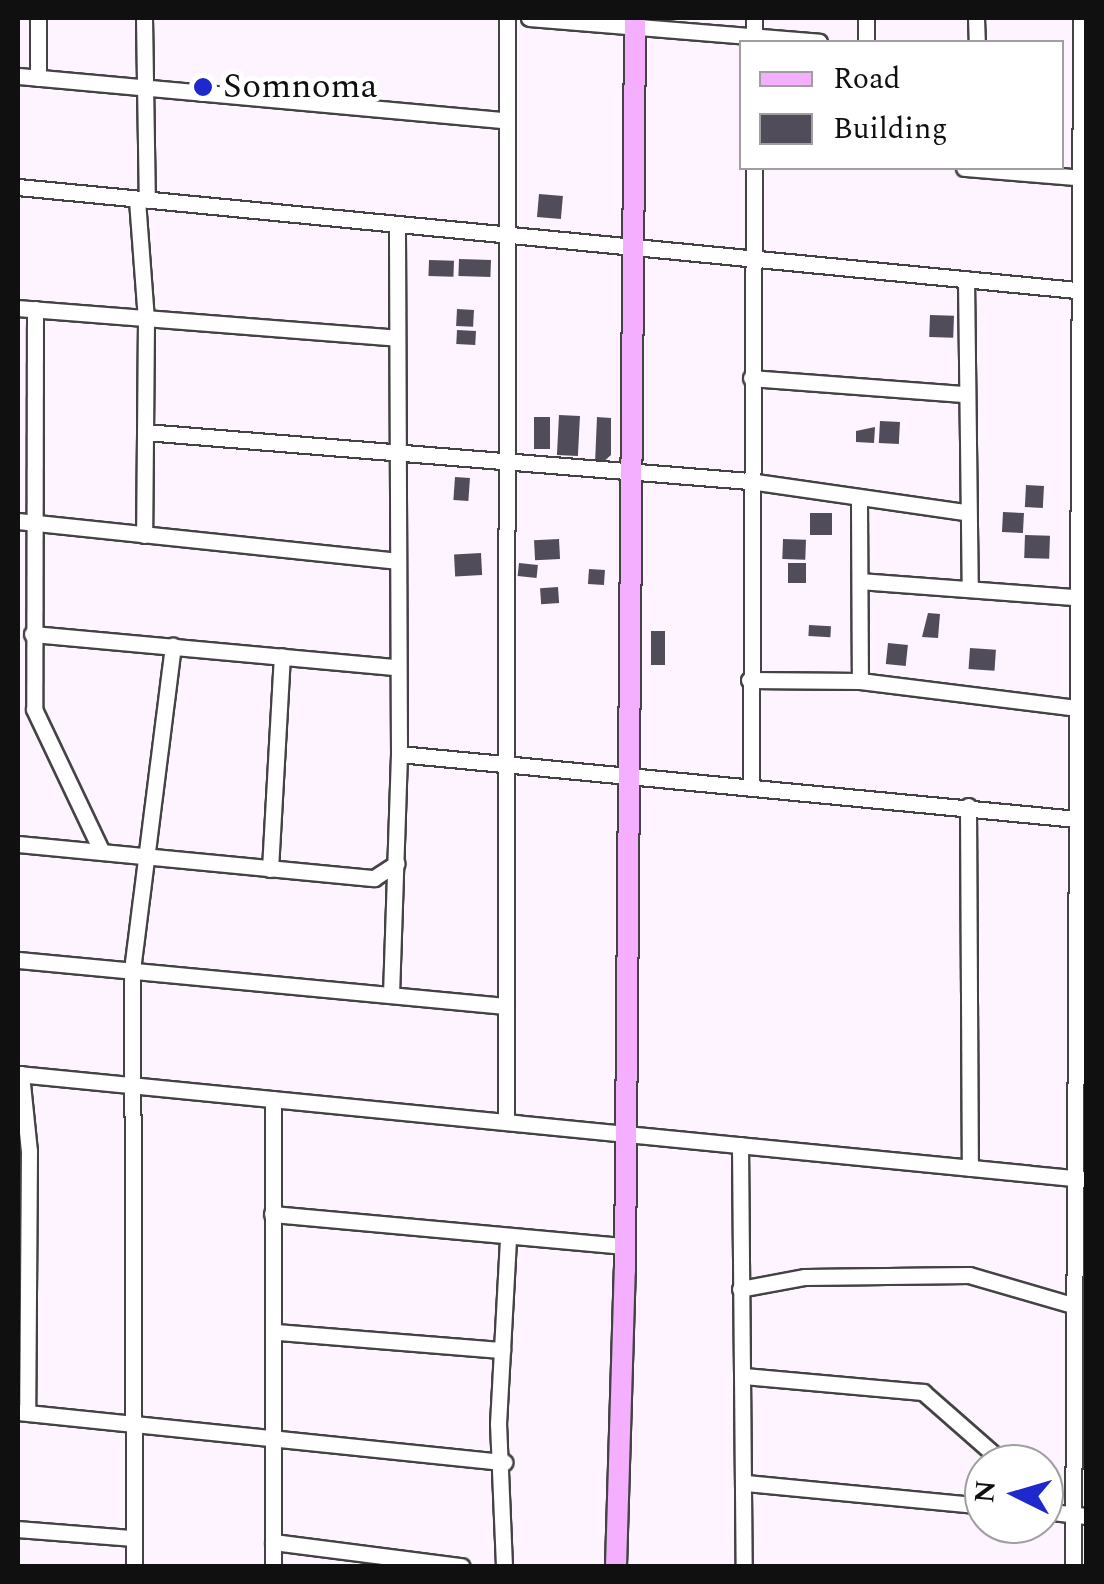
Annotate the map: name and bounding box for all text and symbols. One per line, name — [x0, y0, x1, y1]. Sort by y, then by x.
legend — [739, 40, 1064, 170]
text: Road — [833, 56, 901, 102]
place label: Somnoma — [223, 66, 378, 108]
marker: Somnoma — [192, 76, 214, 98]
text: Building — [833, 106, 948, 152]
north arrow — [964, 1444, 1064, 1544]
text: N — [963, 1478, 1008, 1505]

